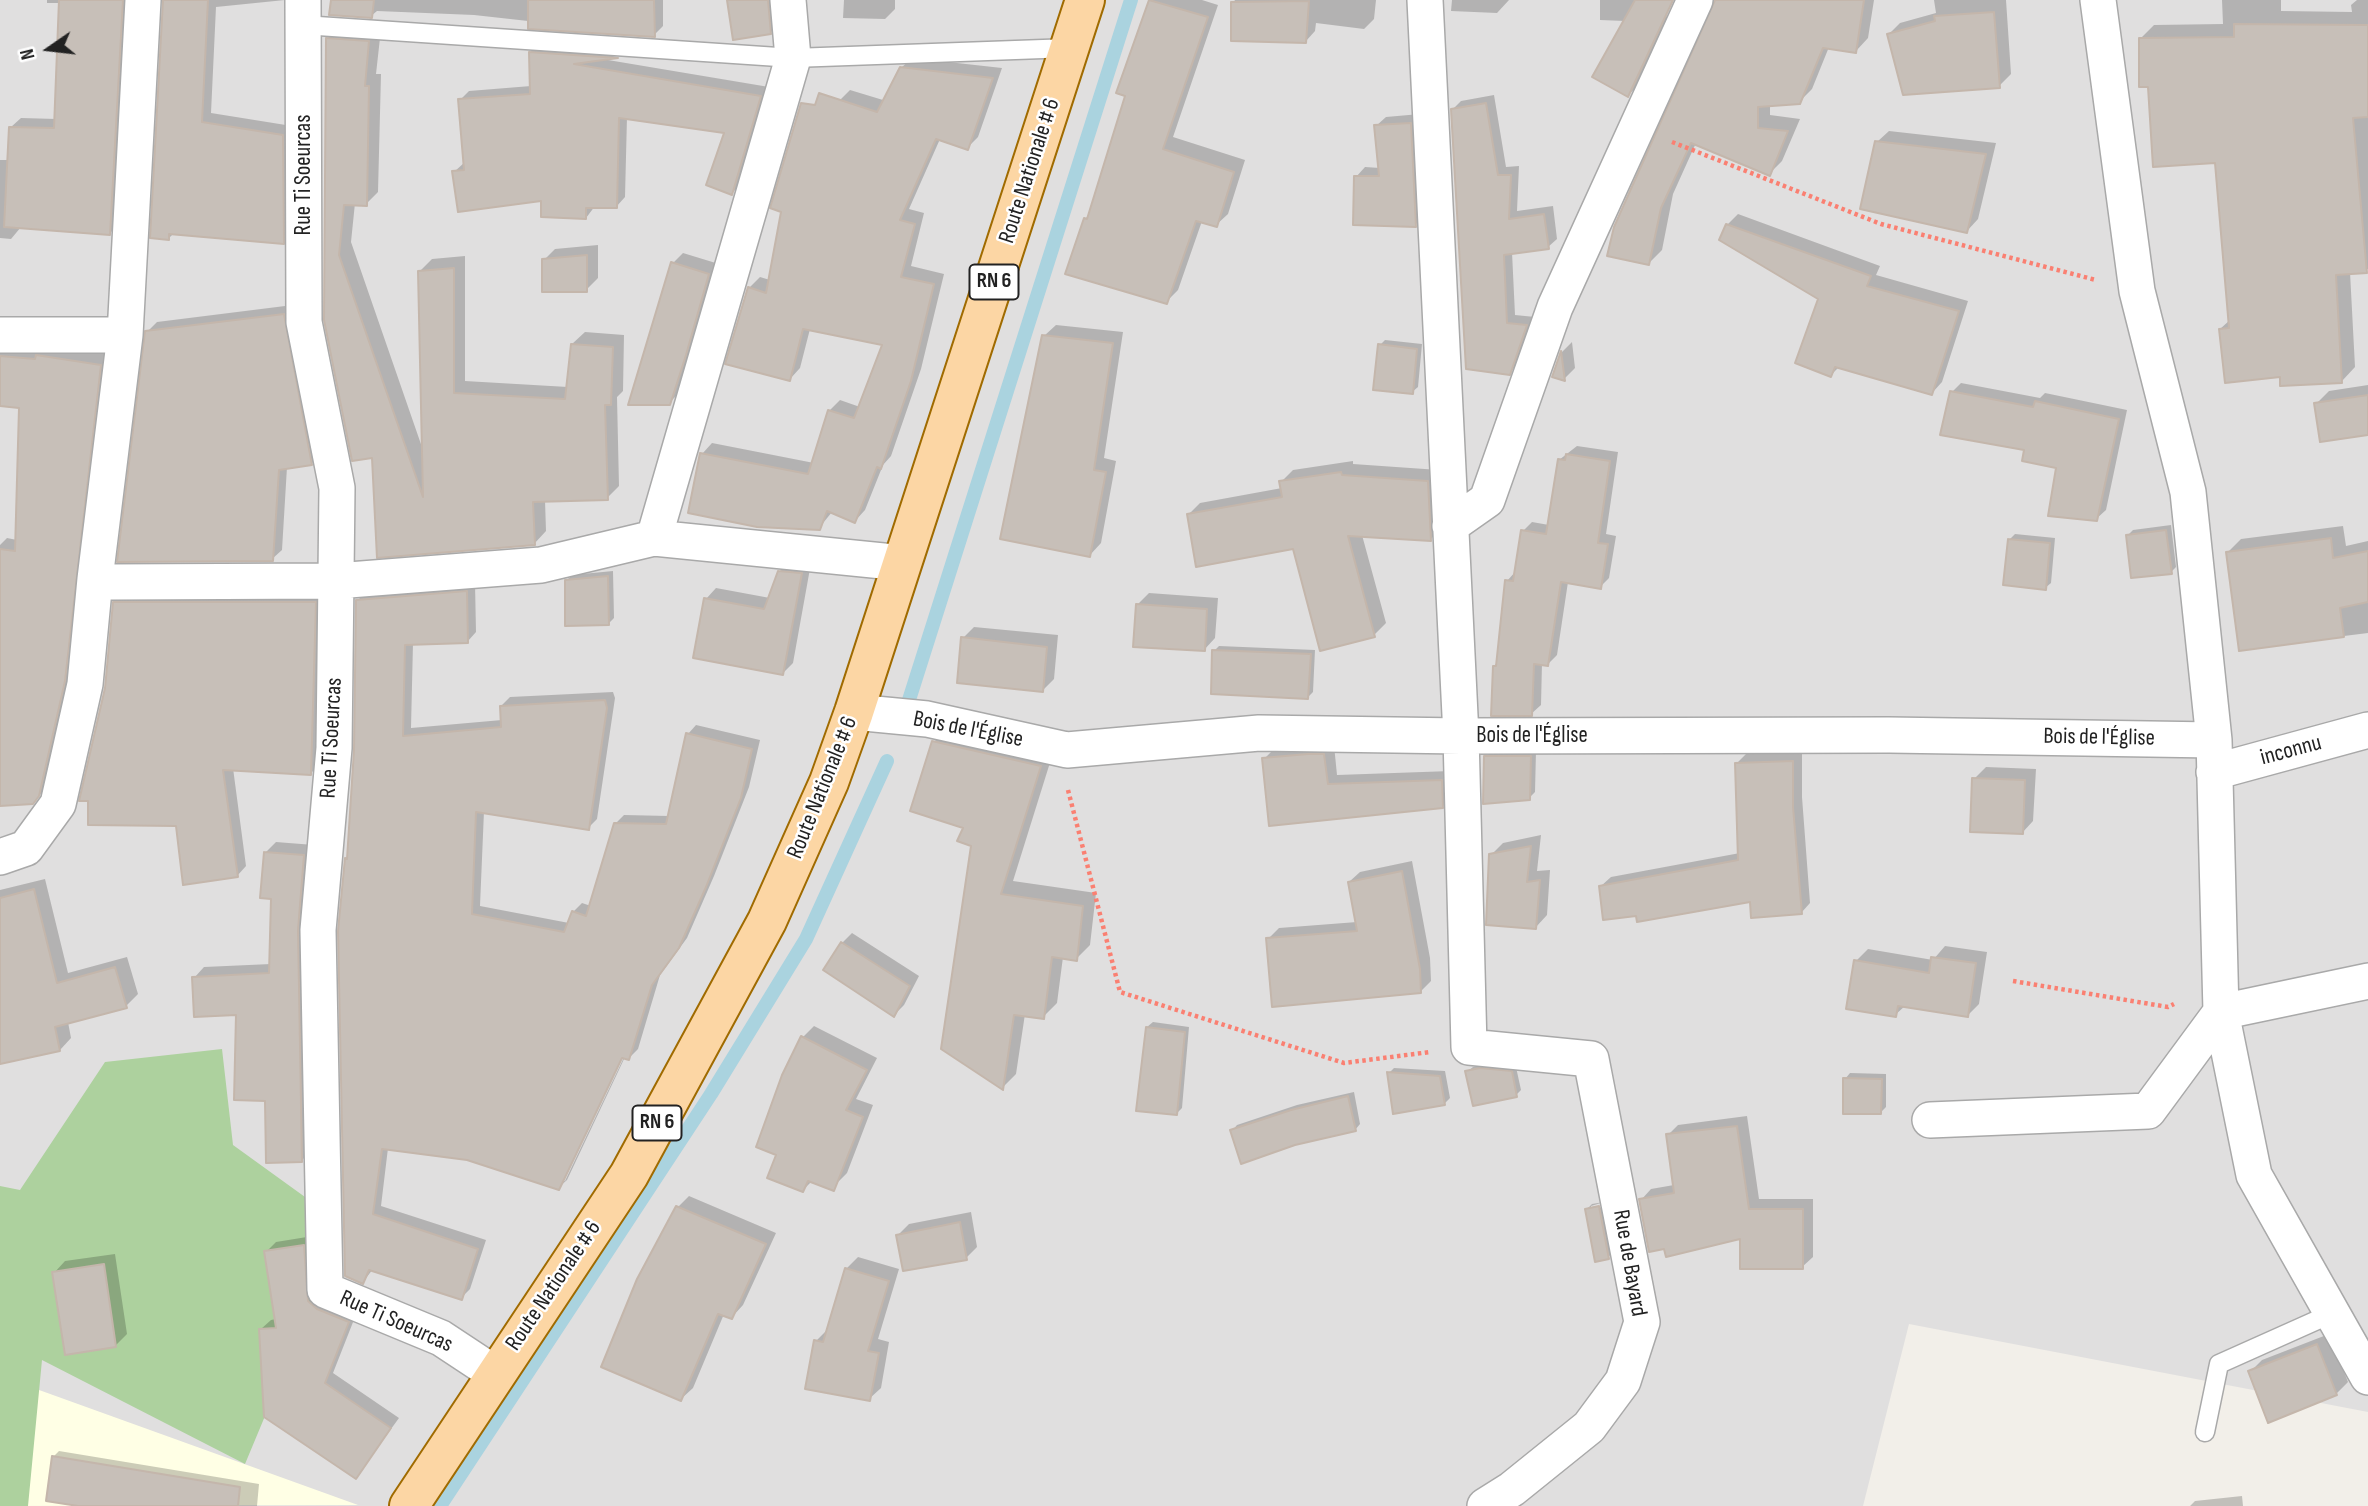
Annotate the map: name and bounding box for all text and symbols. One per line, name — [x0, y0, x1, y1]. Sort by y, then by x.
north arrow — [14, 14, 84, 84]
text: N — [16, 46, 41, 62]
street label: Route Nationale # 6 — [994, 95, 1066, 247]
street label: Rue Ti Soeurcas — [290, 115, 318, 235]
road number: RN 6 — [970, 264, 1018, 300]
street label: Rue Ti Soeurcas — [315, 677, 349, 799]
street label: Bois de l'Église — [911, 706, 1025, 754]
street label: Route Nationale # 6 — [782, 713, 864, 863]
street label: Bois de l'Église — [1476, 722, 1588, 750]
street label: Bois de l'Église — [2043, 723, 2155, 753]
street label: inconnu — [2257, 730, 2325, 772]
road number: RN 6 — [632, 1106, 682, 1140]
street label: Rue de Bayard — [1606, 1207, 1652, 1319]
street label: Route Nationale # 6 — [500, 1216, 608, 1356]
street label: Rue Ti Soeurcas — [335, 1285, 457, 1359]

